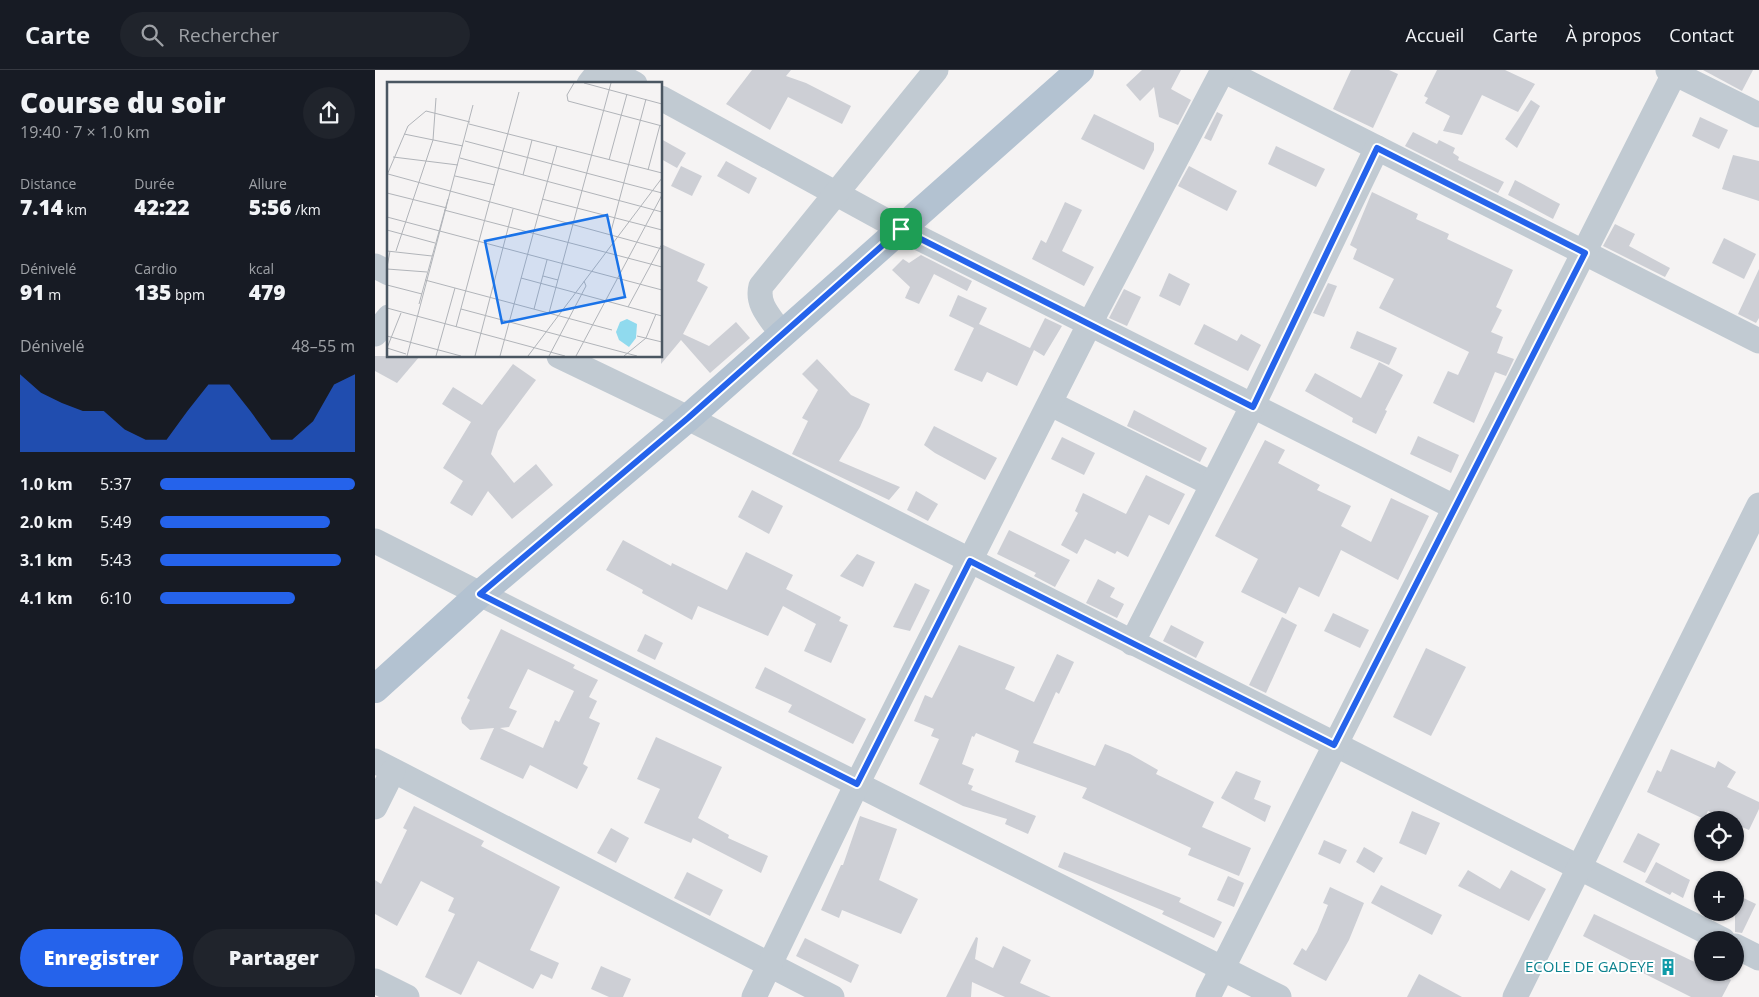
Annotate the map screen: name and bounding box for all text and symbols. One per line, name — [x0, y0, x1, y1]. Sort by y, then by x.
search box — [120, 12, 470, 57]
text: Carte — [25, 18, 90, 51]
icon: search — [138, 21, 166, 49]
text: Rechercher — [178, 22, 279, 48]
text: Accueil — [1406, 23, 1464, 47]
text: Carte — [1492, 23, 1538, 47]
text: À propos — [1566, 23, 1641, 47]
text: Contact — [1669, 23, 1734, 47]
inset map — [387, 82, 663, 358]
text: Course du soir — [20, 83, 226, 121]
button: share — [303, 87, 355, 139]
text: 19:40 · 7 × 1.0 km — [20, 121, 150, 143]
text: Distance — [20, 174, 76, 193]
text: Durée — [134, 174, 175, 193]
text: Allure — [249, 174, 287, 193]
text: 7.14 — [20, 193, 63, 221]
text: 42:22 — [134, 193, 190, 221]
text: 5:56 — [249, 193, 292, 221]
text: km — [63, 200, 87, 219]
text: /km — [292, 200, 321, 219]
pin — [880, 208, 922, 250]
icon: arrive — [887, 215, 915, 243]
text: Dénivelé — [20, 259, 76, 278]
text: Cardio — [134, 259, 177, 278]
text: kcal — [249, 259, 274, 278]
text: 91 — [20, 278, 45, 306]
text: 135 — [134, 278, 171, 306]
text: 479 — [249, 278, 286, 306]
text: m — [45, 285, 61, 304]
text: bpm — [171, 285, 205, 304]
text: Dénivelé — [20, 335, 84, 357]
text: 48–55 m — [291, 335, 355, 357]
text: 1.0 km — [20, 473, 73, 495]
text: 5:37 — [100, 473, 132, 495]
text: 2.0 km — [20, 511, 73, 533]
text: 5:49 — [100, 511, 132, 533]
text: 3.1 km — [20, 549, 73, 571]
text: 5:43 — [100, 549, 132, 571]
text: 4.1 km — [20, 587, 73, 609]
text: 6:10 — [100, 587, 132, 609]
map controls — [1694, 811, 1744, 981]
button: locate — [1694, 811, 1744, 861]
button: + — [1694, 871, 1744, 921]
button: Enregistrer — [20, 929, 183, 987]
button: Partager — [193, 929, 355, 987]
button: − — [1694, 931, 1744, 981]
place label: ECOLE DE GADEYE — [1525, 956, 1654, 976]
building icon: ECOLE DE GADEYE — [1658, 957, 1678, 977]

